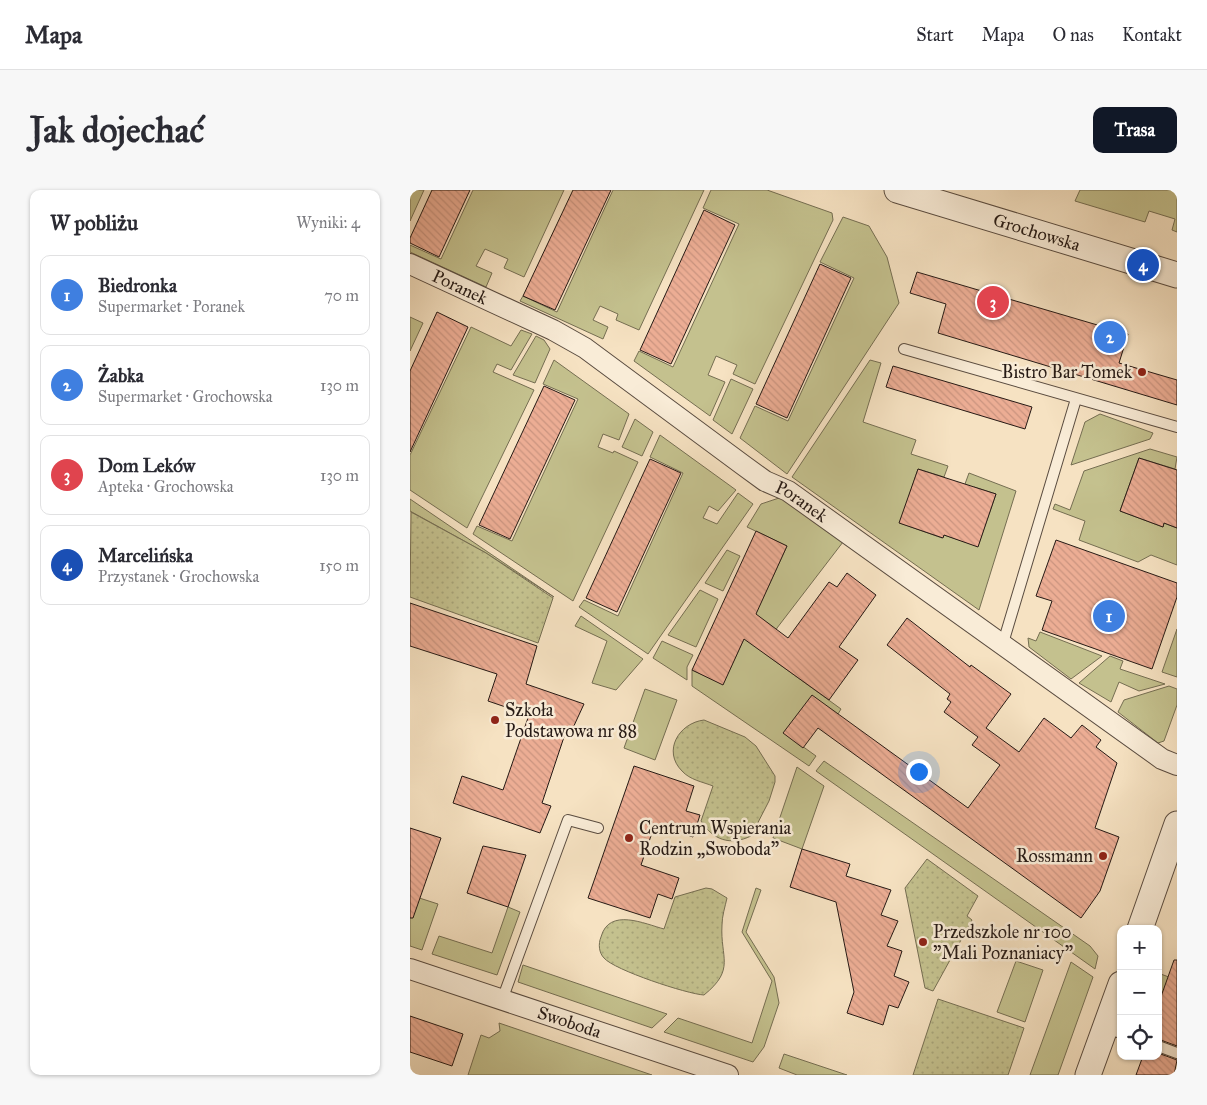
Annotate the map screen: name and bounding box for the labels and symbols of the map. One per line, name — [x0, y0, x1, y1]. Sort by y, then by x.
street label: Grochowska — [990, 209, 1083, 256]
pin: 4 — [1127, 246, 1159, 284]
street label: Poranek — [429, 265, 492, 310]
pin: 3 — [977, 283, 1009, 321]
pin: 2 — [1094, 318, 1126, 356]
place label: Bistro Bar Tomek — [1002, 361, 1133, 383]
marker: Bistro Bar Tomek — [1136, 366, 1148, 378]
street label: Poranek — [772, 476, 833, 527]
pin: 1 — [1093, 597, 1125, 635]
place label: Szkoła Podstawowa nr 88 — [505, 699, 637, 742]
marker: Szkoła Podstawowa nr 88 — [489, 714, 501, 726]
your location — [906, 759, 932, 785]
place label: Centrum Wspierania Rodzin „Swoboda” — [639, 817, 792, 860]
marker: Centrum Wspierania Rodzin „Swoboda” — [623, 832, 635, 844]
place label: Rossmann — [1016, 845, 1093, 867]
marker: Rossmann — [1097, 850, 1109, 862]
place label: Przedszkole nr 100 "Mali Poznaniacy" — [933, 921, 1073, 964]
marker: Przedszkole nr 100 "Mali Poznaniacy" — [917, 936, 929, 948]
street label: Swoboda — [535, 1001, 604, 1043]

